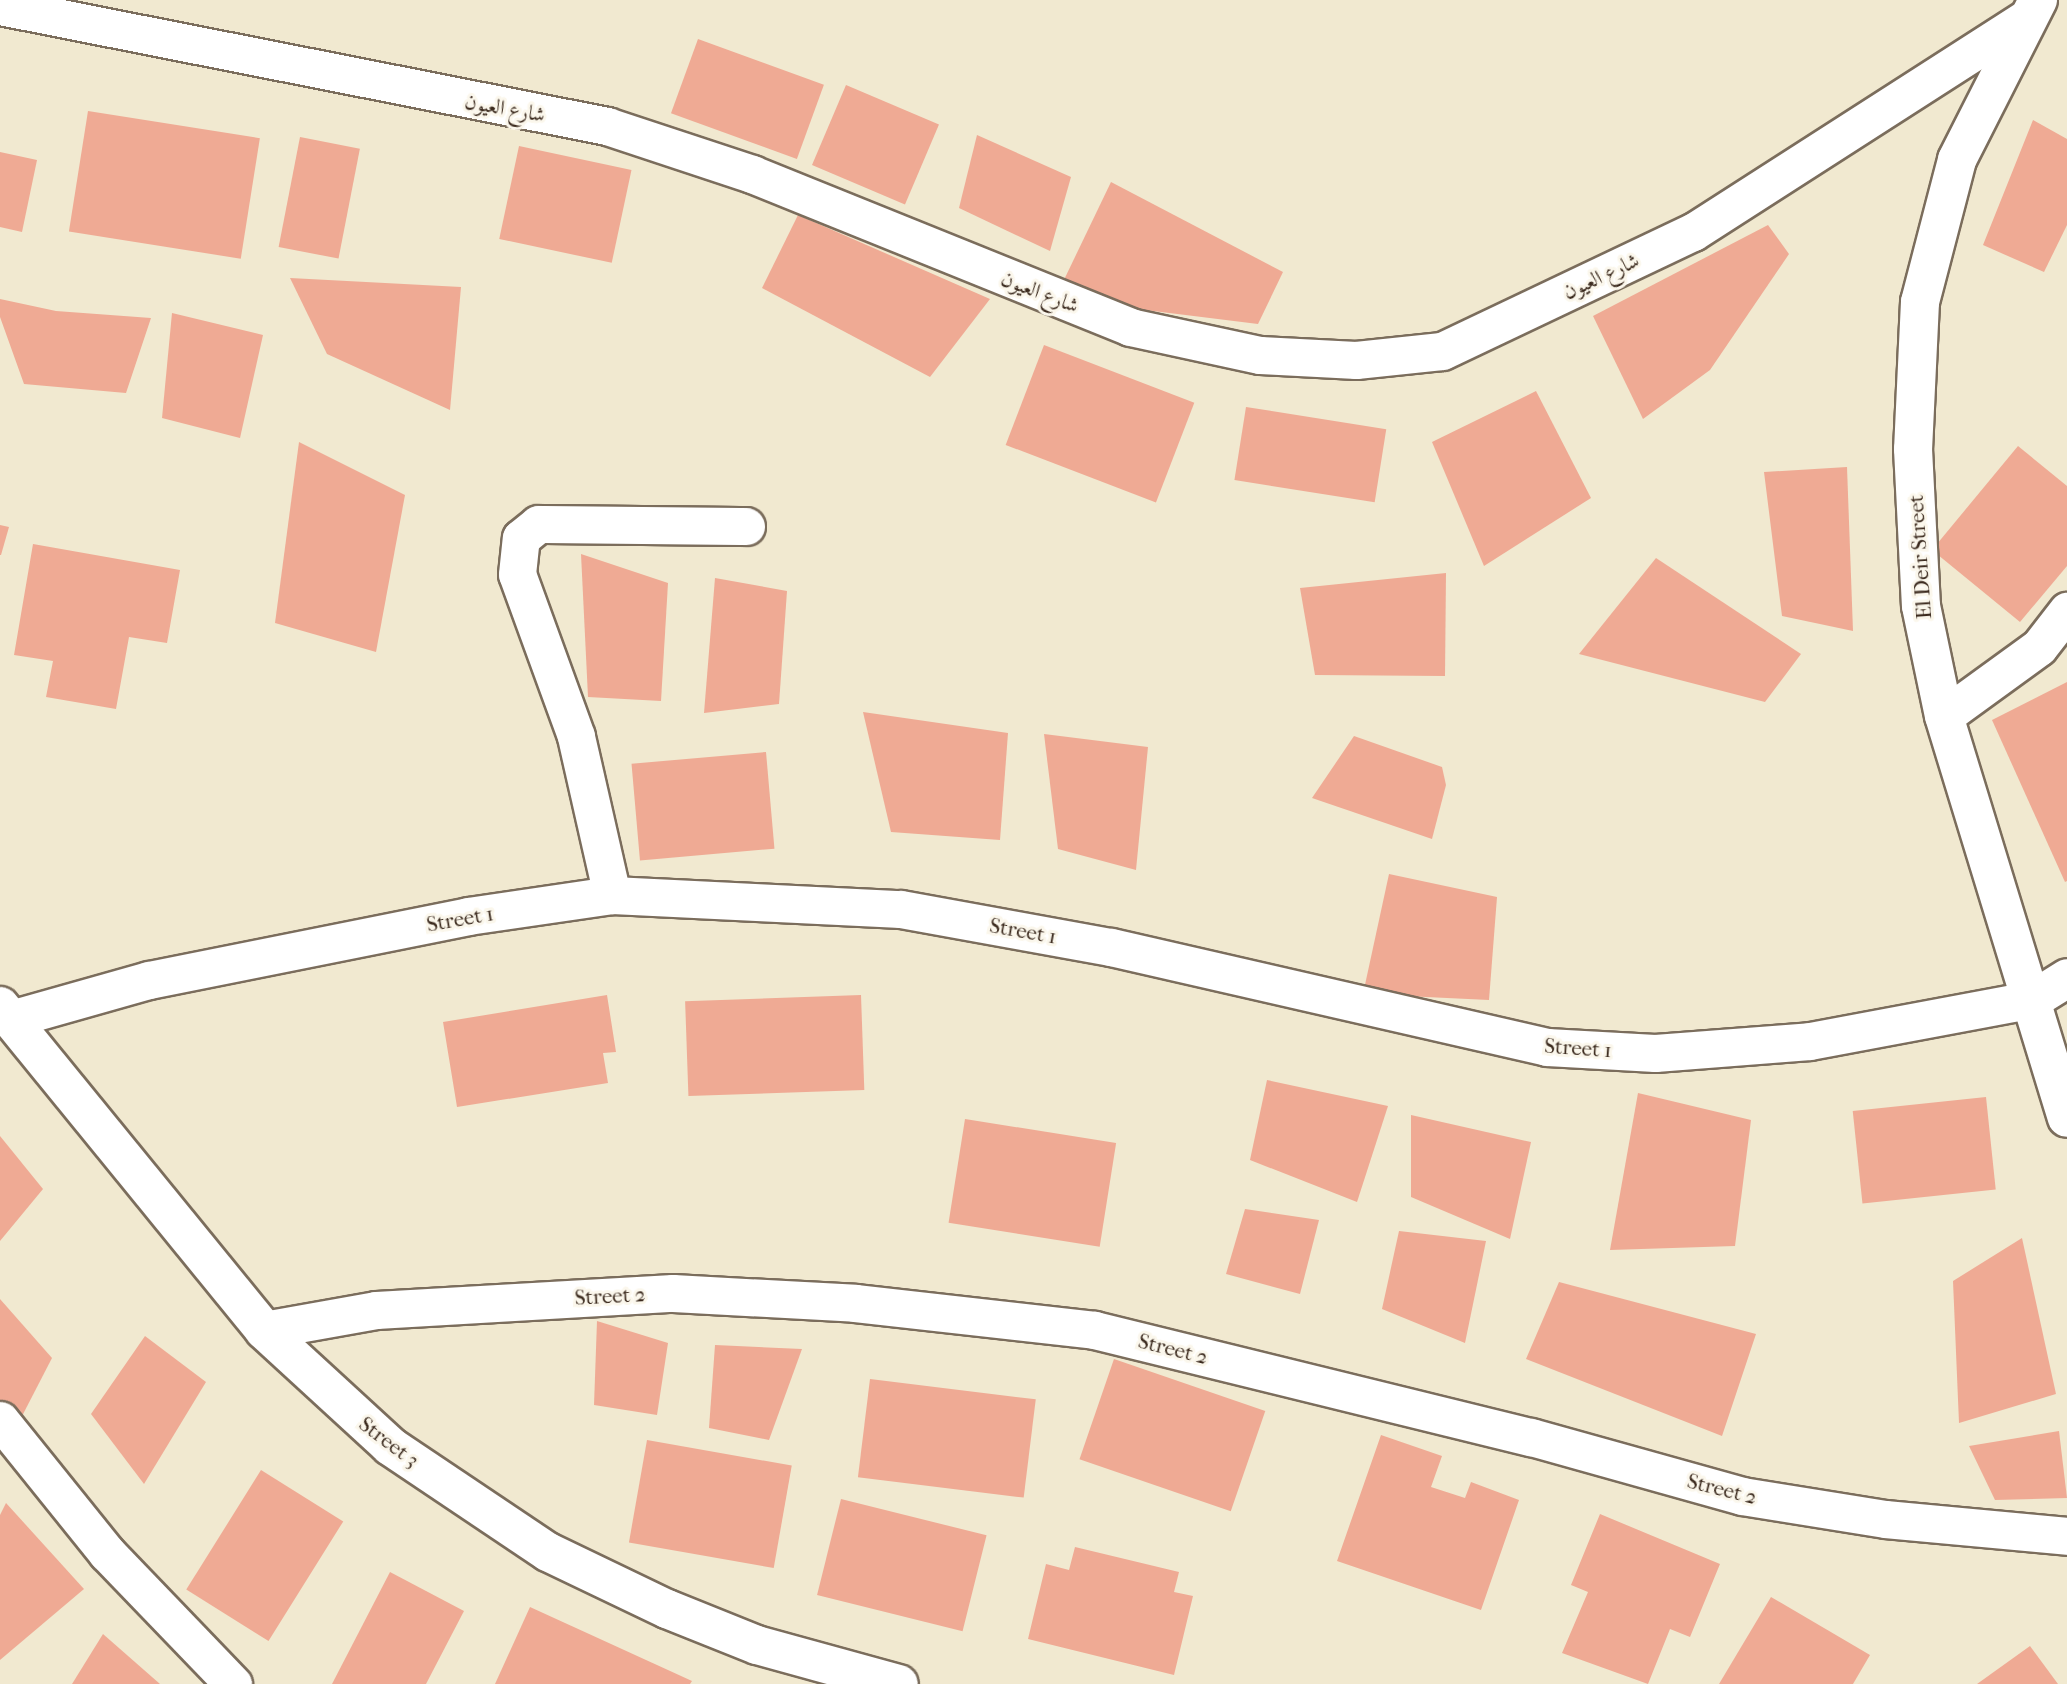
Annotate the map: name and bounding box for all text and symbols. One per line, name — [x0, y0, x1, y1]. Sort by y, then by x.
street label: شارع العيون — [463, 89, 547, 127]
street label: شارع العيون — [1559, 247, 1643, 305]
street label: شارع العيون — [998, 266, 1082, 318]
street label: El Deir Street — [1903, 494, 1937, 620]
street label: Street 1 — [425, 901, 495, 937]
street label: Street 1 — [988, 913, 1058, 949]
street label: Street 1 — [1543, 1033, 1613, 1063]
street label: Street 2 — [574, 1282, 646, 1310]
street label: Street 2 — [1136, 1328, 1210, 1370]
street label: Street 3 — [354, 1411, 424, 1473]
street label: Street 2 — [1685, 1468, 1759, 1510]

